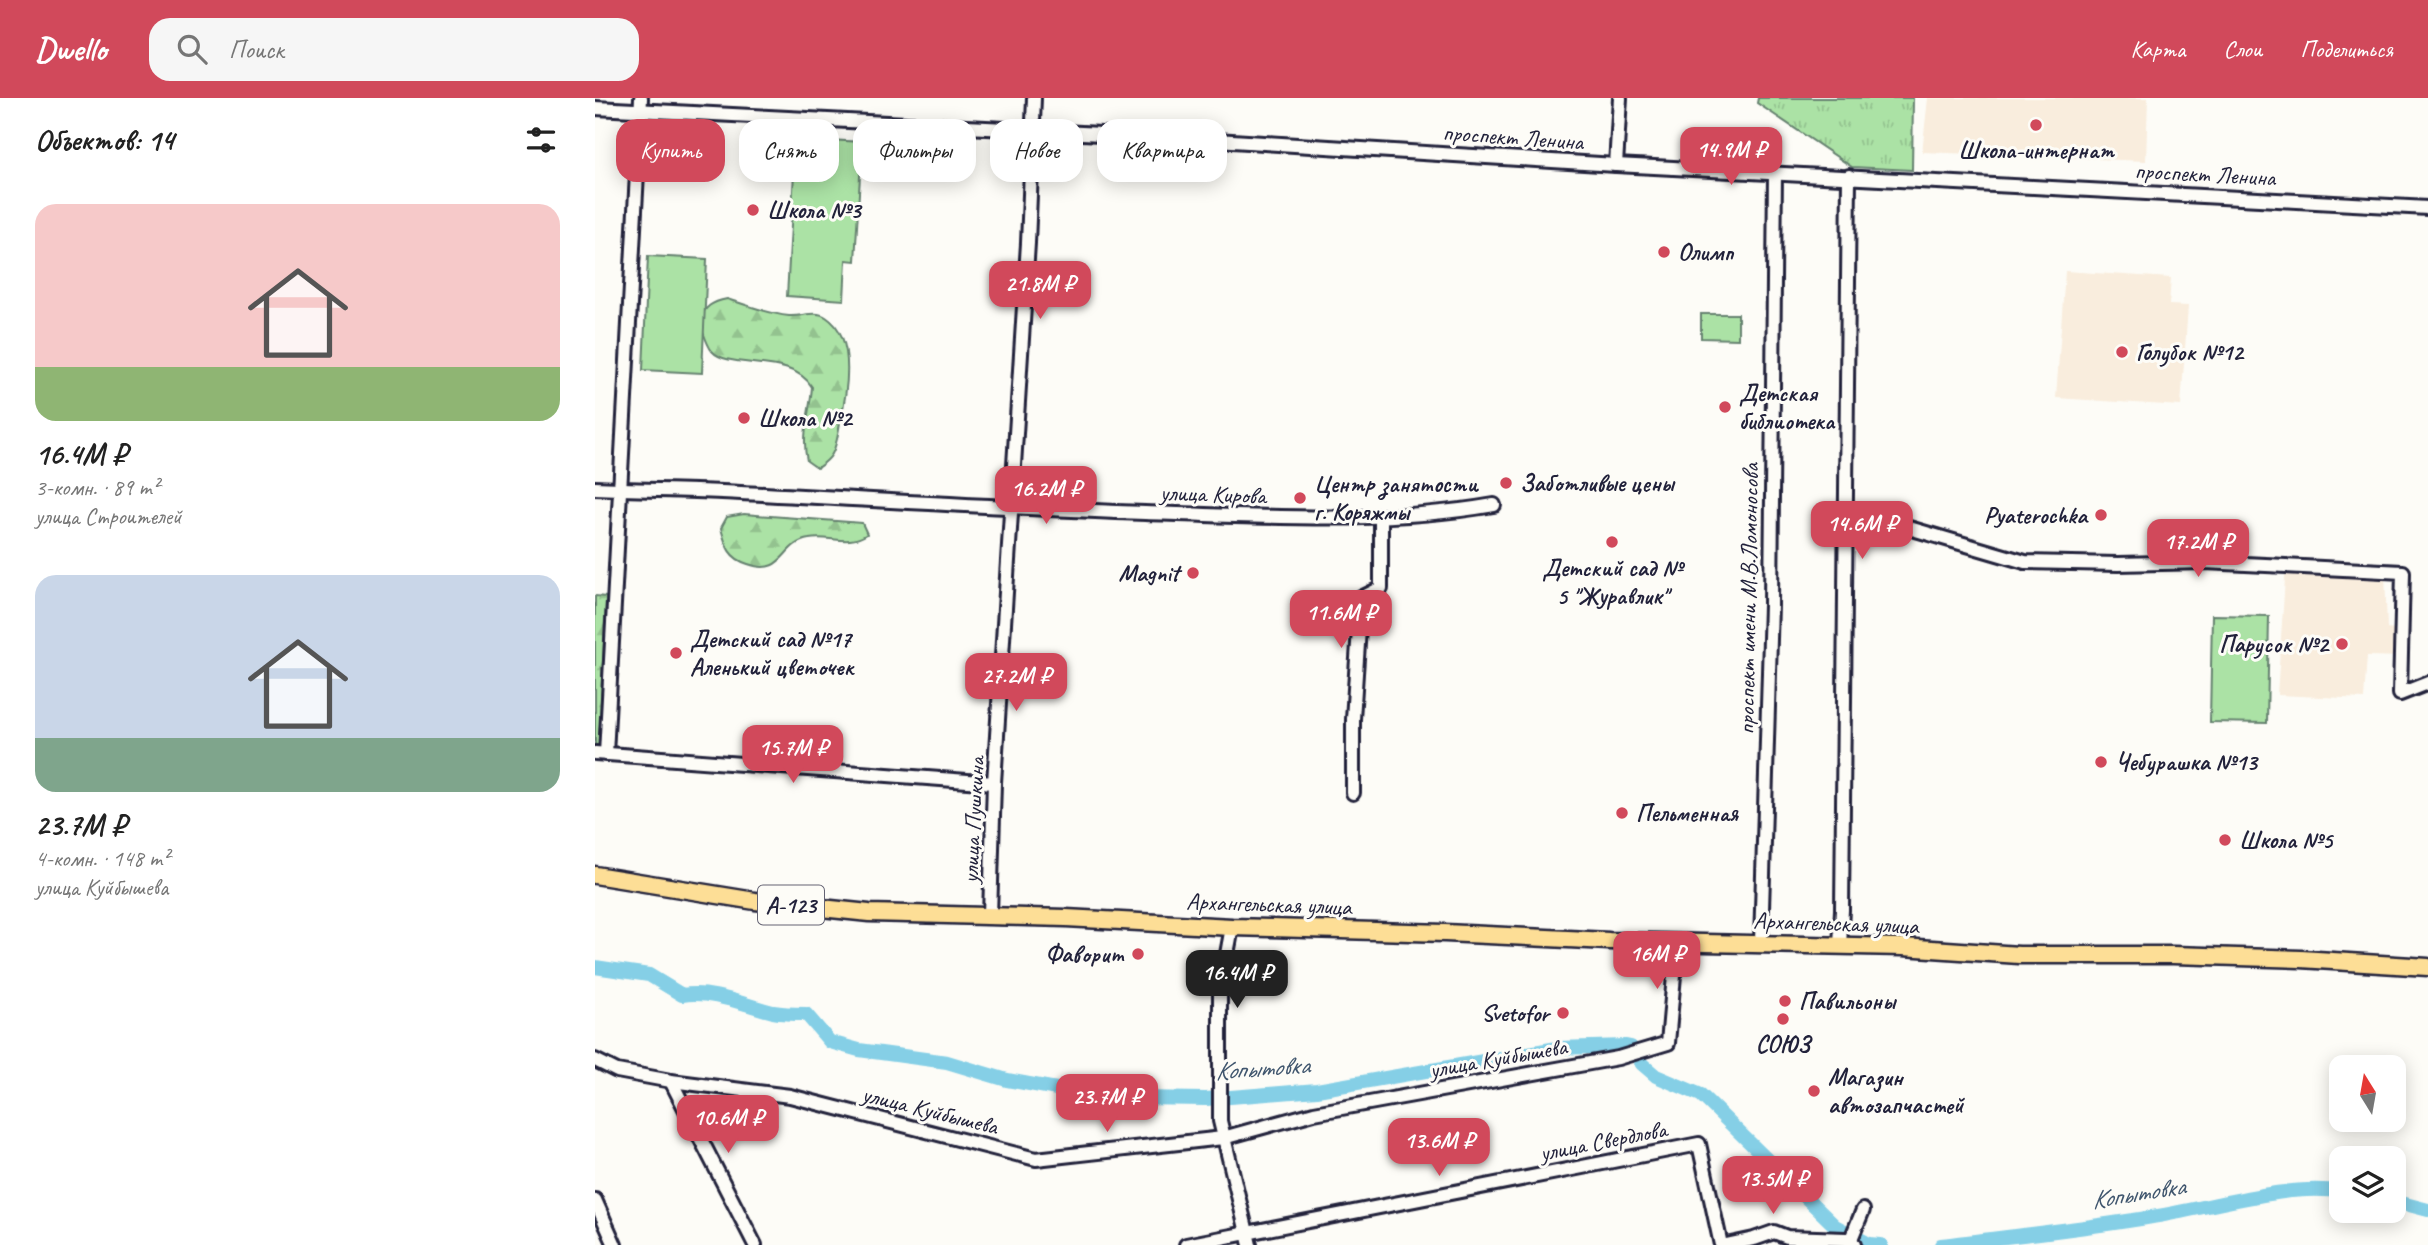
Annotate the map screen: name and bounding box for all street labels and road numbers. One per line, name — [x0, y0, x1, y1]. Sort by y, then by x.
street label: проспект Ленина — [1442, 117, 1586, 157]
street label: проспект Ленина — [2134, 155, 2277, 193]
street label: проспект имени М.В.Ломоносова — [1731, 462, 1765, 735]
street label: улица Кирова — [1158, 477, 1269, 511]
street label: улица Пушкина — [955, 754, 991, 886]
road number: А-123 — [758, 886, 824, 925]
street label: Архангельская улица — [1186, 886, 1354, 922]
street label: Архангельская улица — [1753, 905, 1921, 941]
street label: улица Куйбышева — [1425, 1031, 1570, 1085]
street label: улица Куйбышева — [857, 1078, 1002, 1142]
street label: улица Свердлова — [1535, 1114, 1671, 1168]

